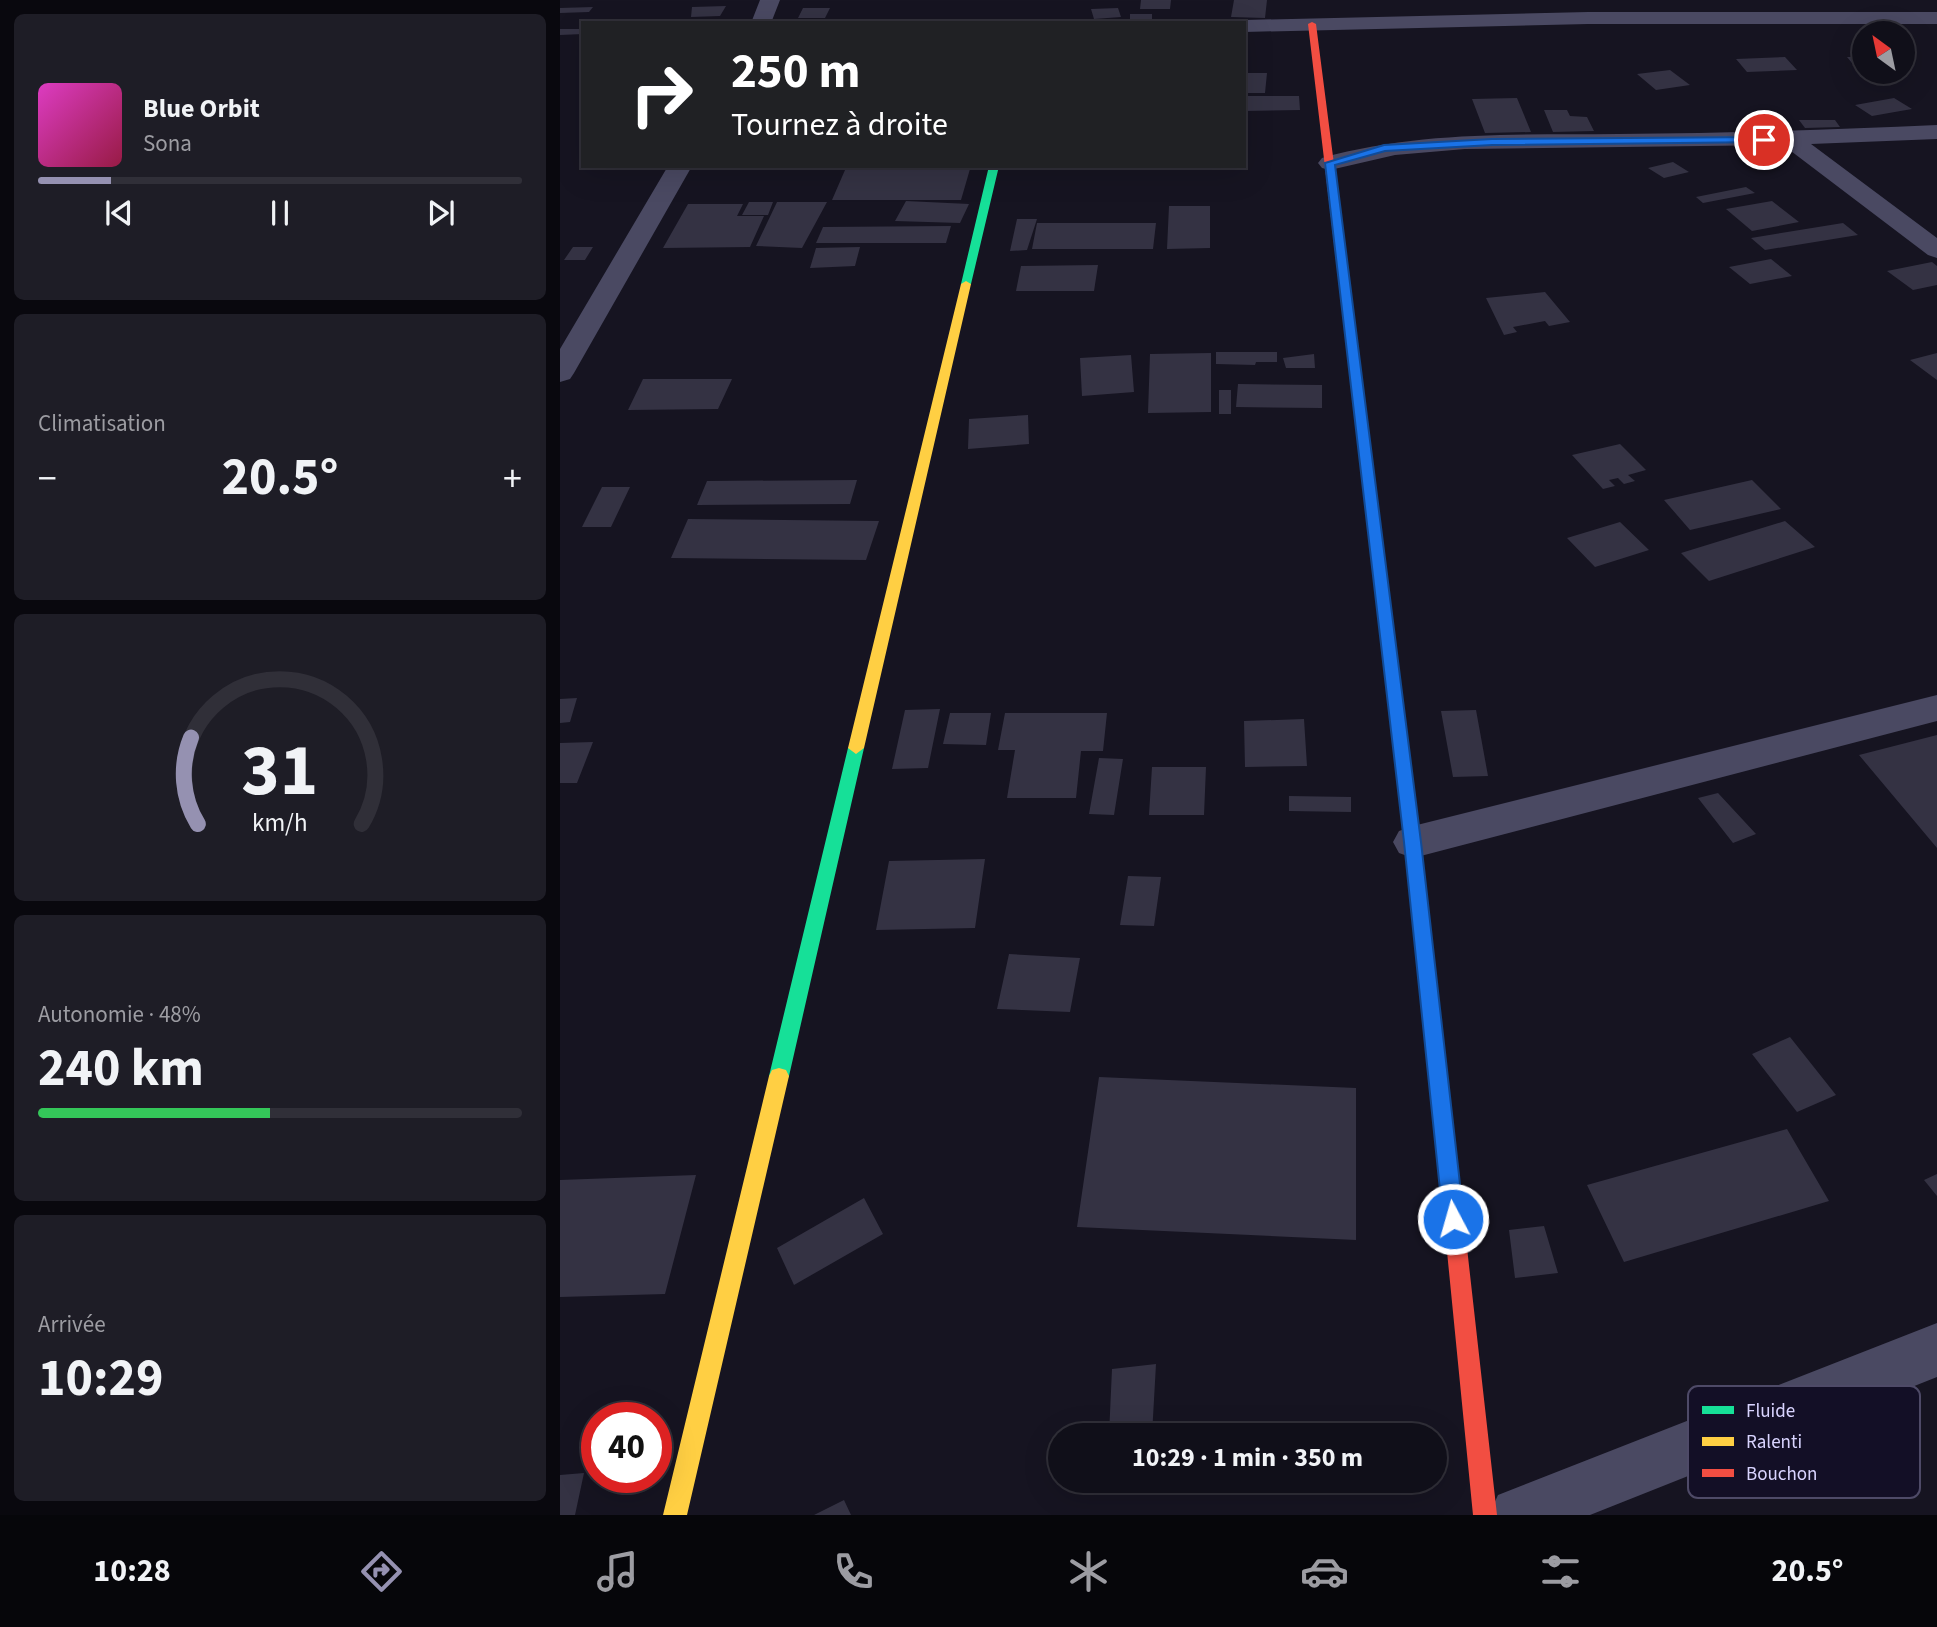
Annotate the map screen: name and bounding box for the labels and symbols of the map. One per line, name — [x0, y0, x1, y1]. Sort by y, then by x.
north arrow — [1852, 21, 1914, 84]
pin — [1734, 110, 1794, 170]
position arrow — [1416, 1182, 1490, 1256]
legend — [1688, 1386, 1920, 1498]
text: Fluide — [1746, 1398, 1795, 1425]
speed limit sign: 40 — [581, 1402, 672, 1493]
text: Ralenti — [1746, 1429, 1802, 1456]
text: Bouchon — [1746, 1461, 1818, 1488]

